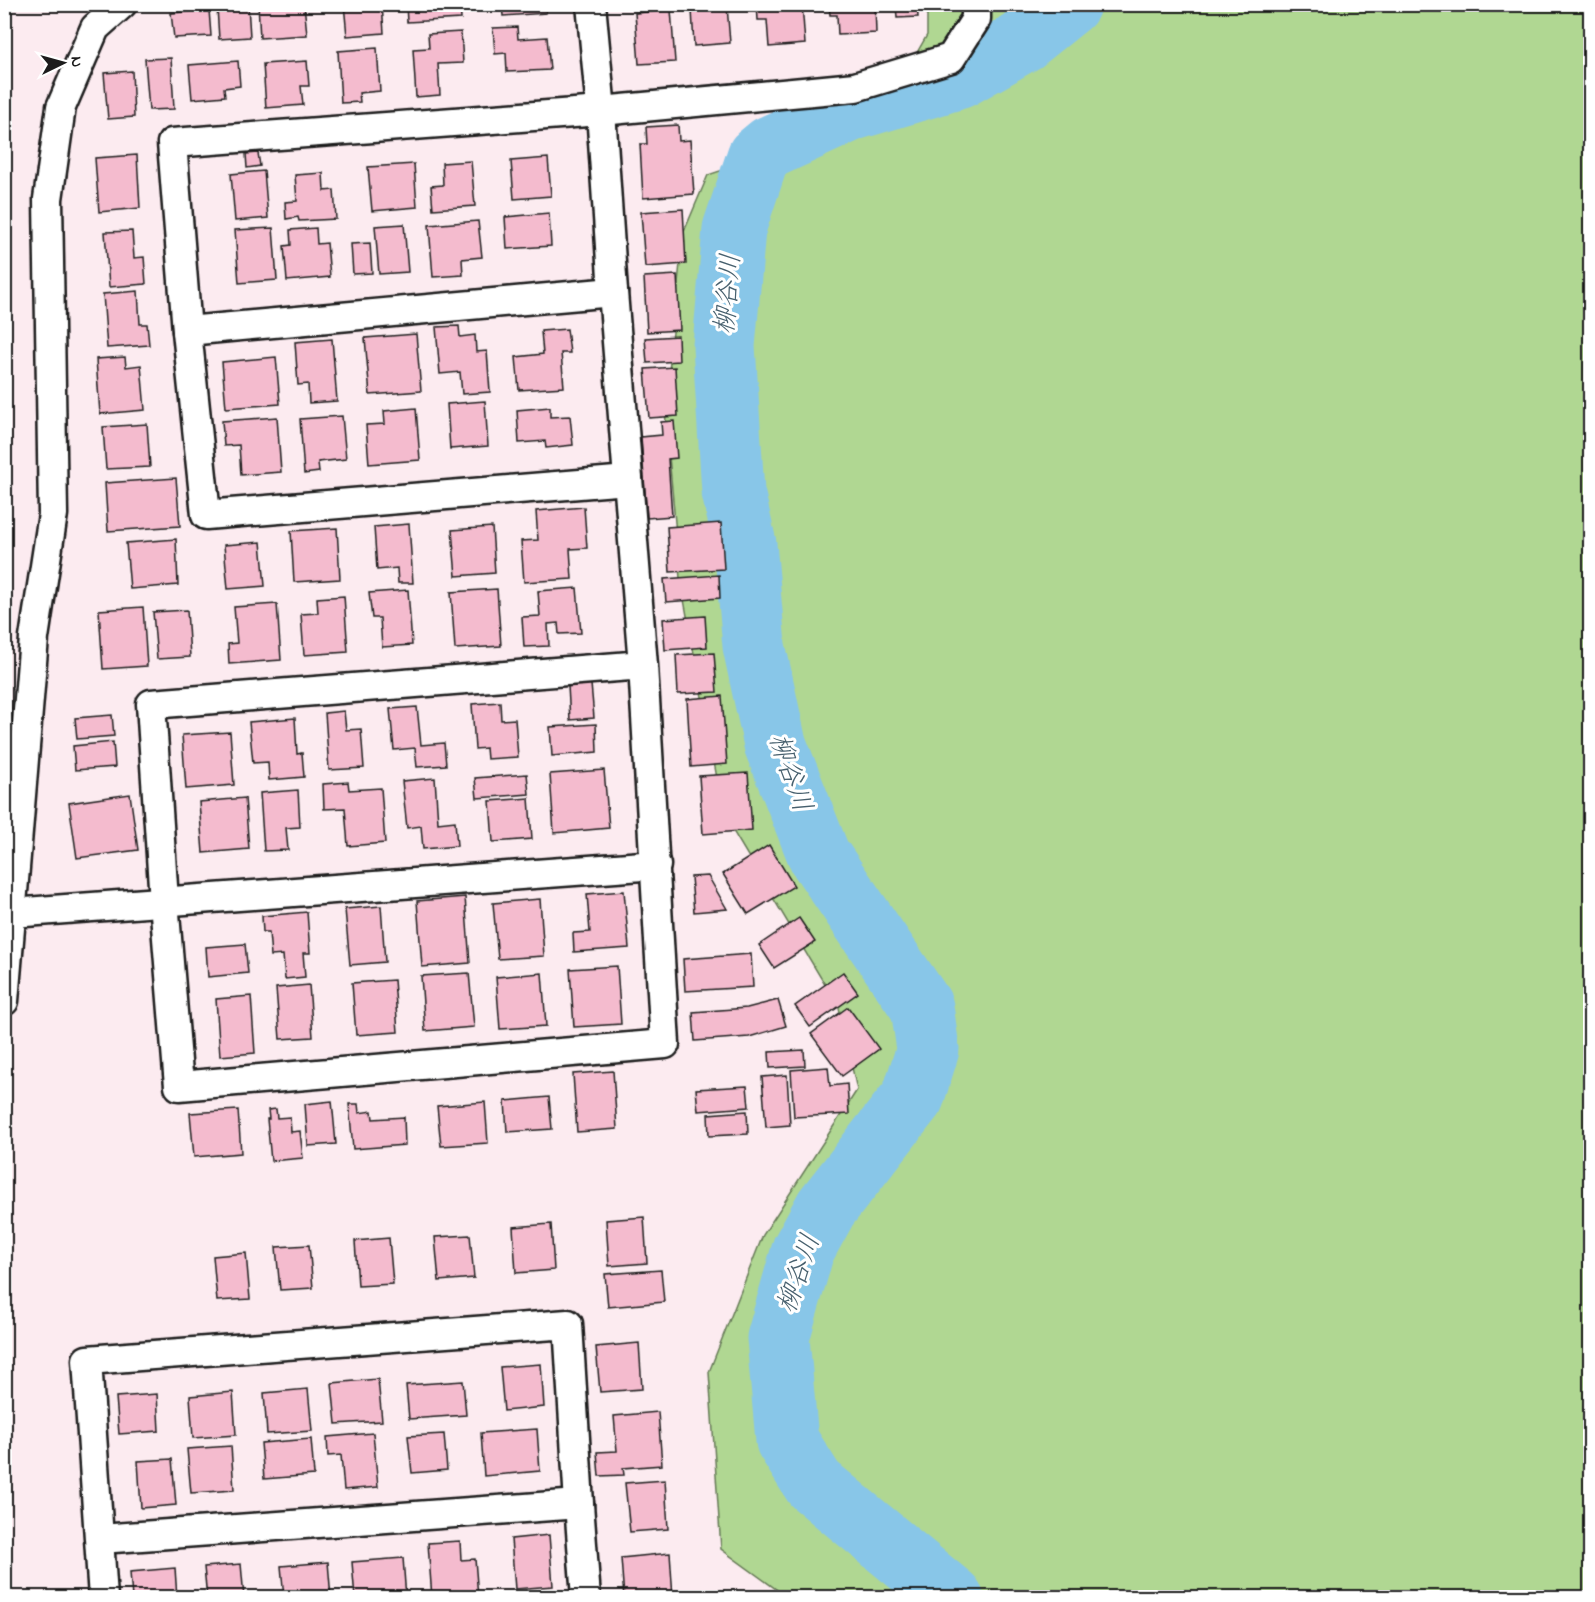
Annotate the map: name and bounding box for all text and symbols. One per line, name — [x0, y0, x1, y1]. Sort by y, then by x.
north arrow — [33, 33, 93, 93]
text: N — [64, 55, 88, 68]
water label: 柳谷川 — [706, 252, 752, 336]
water label: 柳谷川 — [757, 728, 821, 818]
water label: 柳谷川 — [768, 1229, 832, 1319]

